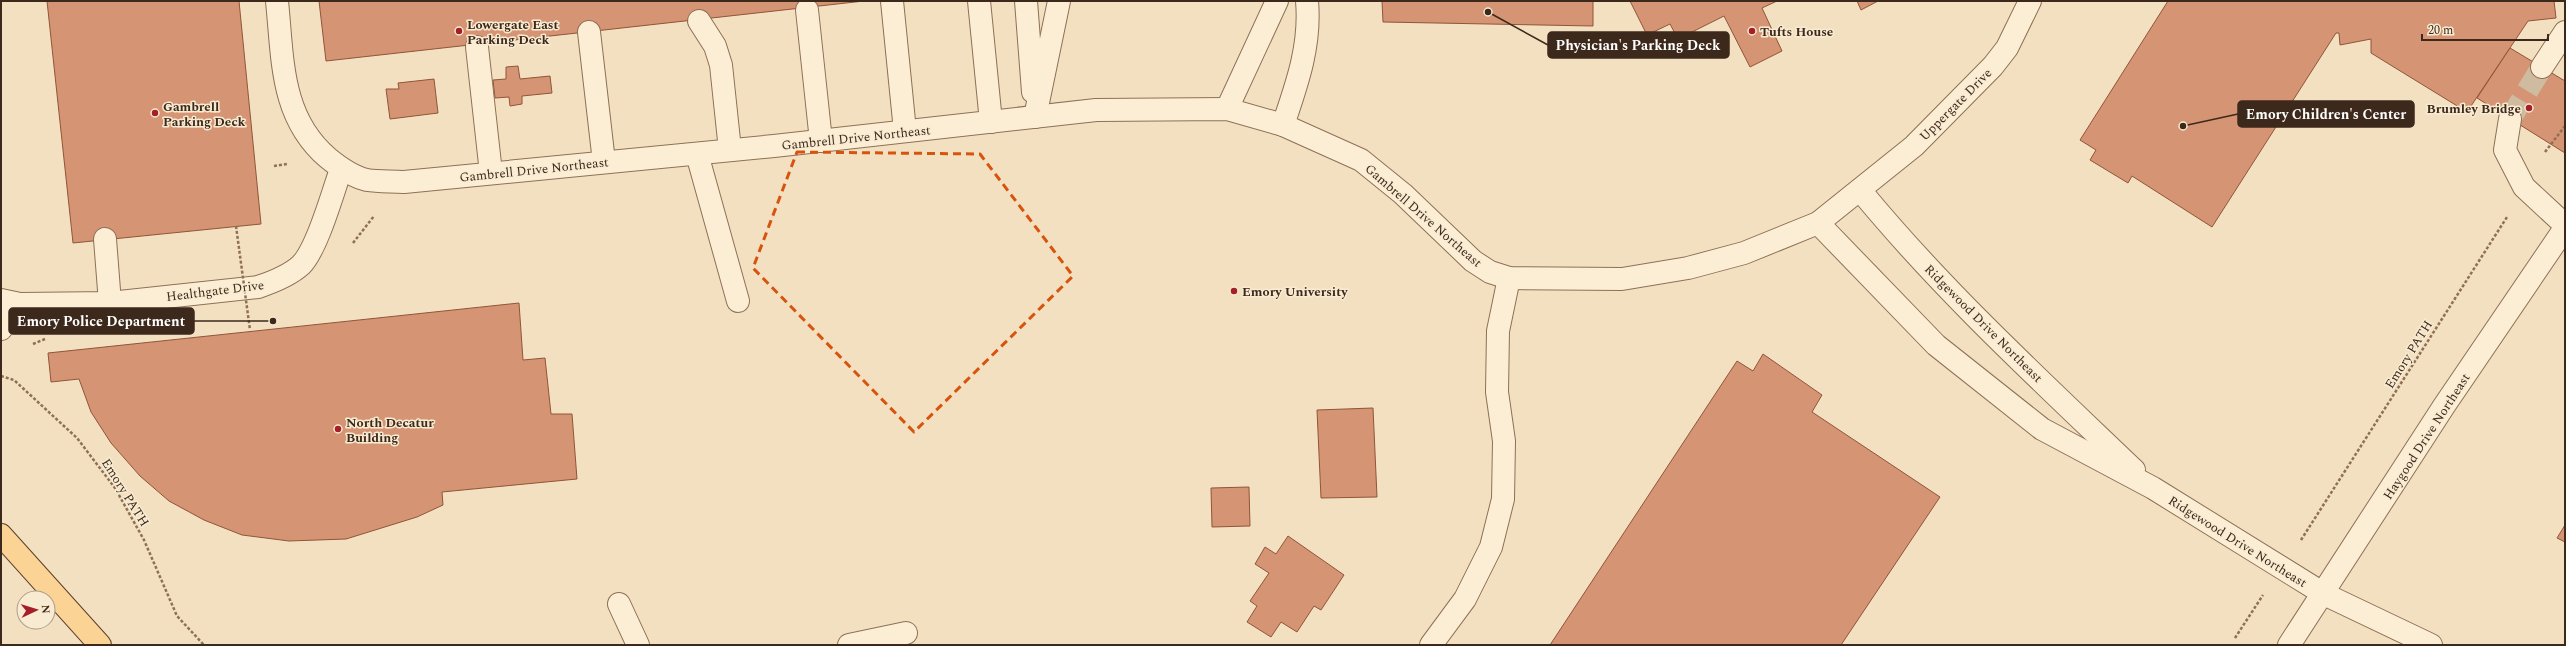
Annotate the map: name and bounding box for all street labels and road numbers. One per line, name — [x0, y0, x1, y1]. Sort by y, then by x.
street label: Uppergate Drive — [1915, 64, 1997, 146]
street label: Gambrell Drive Northeast — [781, 120, 932, 156]
street label: Gambrell Drive Northeast — [459, 152, 610, 188]
street label: Gambrell Drive Northeast — [1360, 159, 1487, 273]
street label: Ridgewood Drive Northeast — [1920, 260, 2047, 388]
street label: Healthgate Drive — [165, 275, 265, 307]
street label: Emory PATH — [2380, 316, 2438, 393]
street label: Haygood Drive Northeast — [2378, 369, 2476, 504]
street label: Emory PATH — [96, 454, 154, 531]
street label: Ridgewood Drive Northeast — [2164, 491, 2311, 593]

